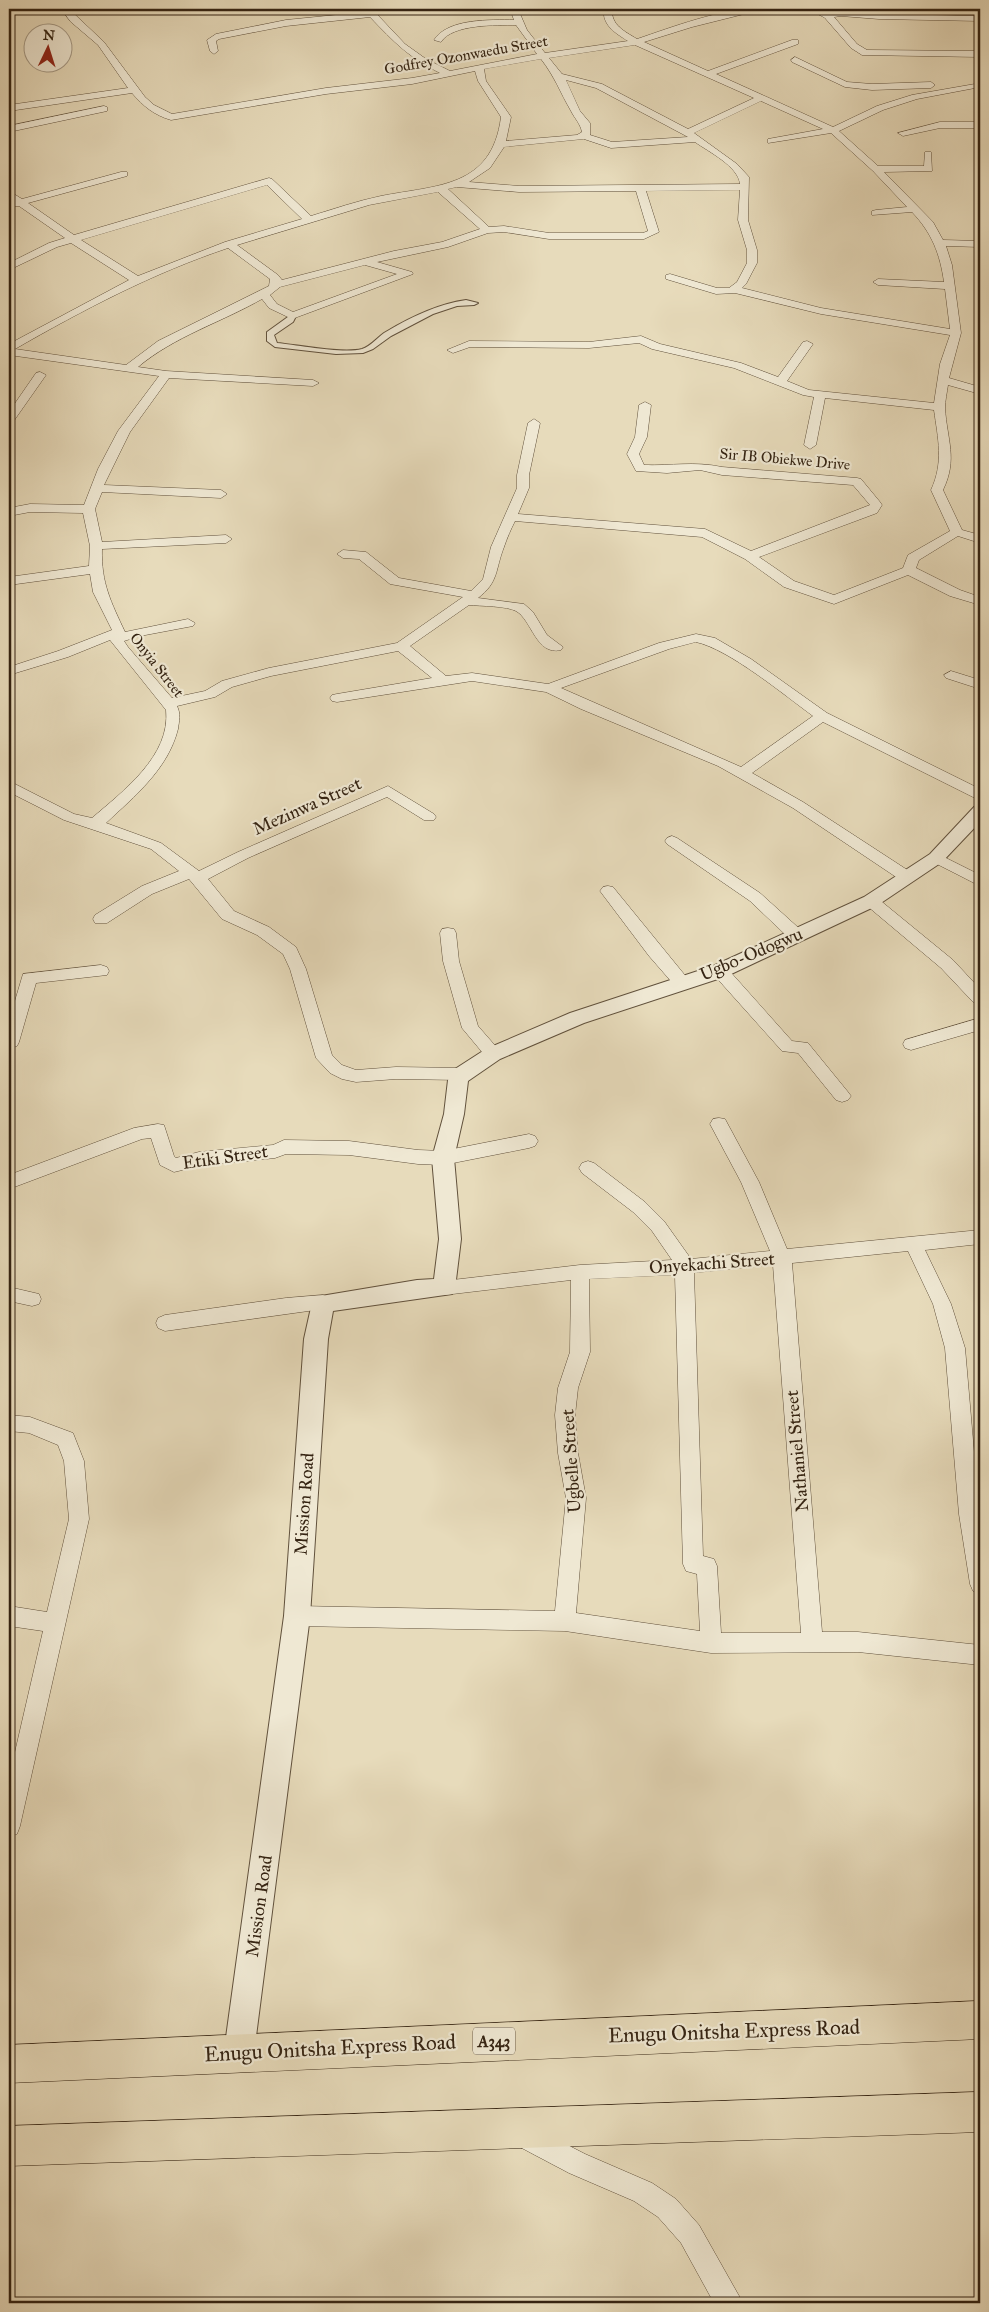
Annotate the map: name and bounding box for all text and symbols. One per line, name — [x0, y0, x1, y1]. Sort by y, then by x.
north arrow — [22, 22, 72, 72]
text: N — [42, 27, 56, 44]
street label: Godfrey Ozonwaedu Street — [383, 32, 550, 78]
street label: Sir IB Obiekwe Drive — [719, 444, 851, 474]
street label: Onyia Street — [126, 629, 188, 702]
street label: Mezinwa Street — [249, 772, 365, 840]
street label: Ugbo-Odogwu — [696, 922, 806, 986]
street label: Etiki Street — [181, 1140, 270, 1174]
street label: Onyekachi Street — [648, 1248, 776, 1278]
street label: Nathaniel Street — [781, 1389, 813, 1513]
street label: Ugbelle Street — [556, 1408, 587, 1514]
street label: Mission Road — [289, 1452, 319, 1556]
street label: Mission Road — [241, 1854, 277, 1958]
street label: Enugu Onitsha Express Road — [607, 2014, 861, 2048]
street label: Enugu Onitsha Express Road — [203, 2028, 457, 2068]
road number: A343 — [473, 2028, 515, 2054]

